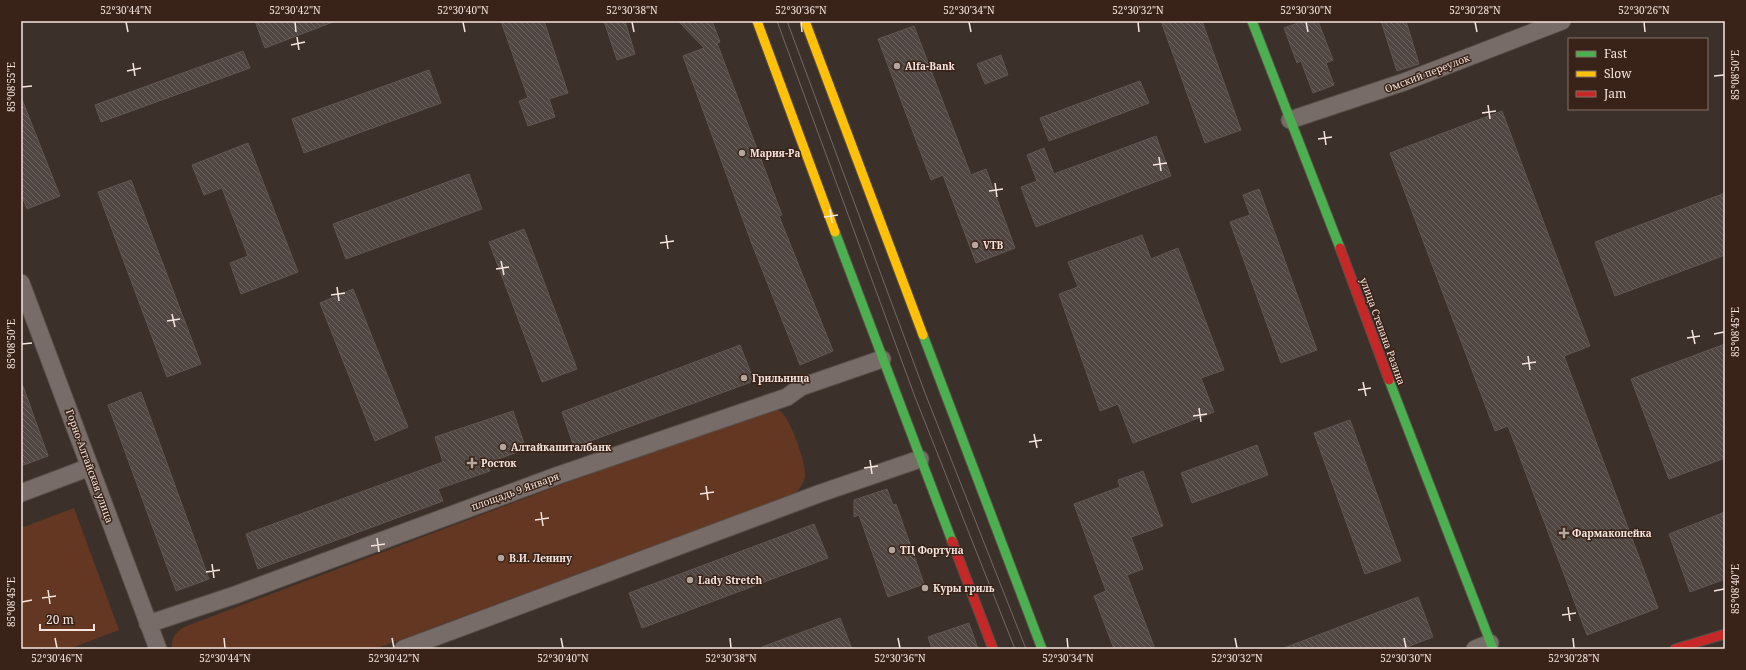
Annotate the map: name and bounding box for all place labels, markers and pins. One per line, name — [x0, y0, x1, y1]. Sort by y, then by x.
place label: Alfa-Bank — [905, 59, 956, 73]
marker: Alfa-Bank — [892, 61, 902, 71]
place label: Мария-Ра — [750, 146, 800, 160]
marker: Мария-Ра — [737, 148, 747, 158]
place label: VTB — [983, 238, 1004, 252]
marker: VTB — [970, 240, 980, 250]
place label: Грильница — [752, 371, 809, 385]
marker: Грильница — [739, 373, 749, 383]
place label: Алтайкапиталбанк — [511, 440, 612, 454]
marker: Алтайкапиталбанк — [498, 442, 508, 452]
place label: Росток — [481, 456, 517, 470]
marker: Росток — [466, 457, 478, 469]
place label: Фармакопейка — [1572, 526, 1652, 540]
marker: Фармакопейка — [1559, 528, 1569, 538]
place label: ТЦ Фортуна — [900, 543, 964, 557]
marker: ТЦ Фортуна — [887, 545, 897, 555]
place label: В.И. Ленину — [509, 551, 573, 565]
marker: В.И. Ленину — [496, 553, 506, 563]
place label: Lady Stretch — [698, 573, 763, 587]
marker: Lady Stretch — [685, 575, 695, 585]
place label: Куры гриль — [933, 581, 995, 595]
marker: Куры гриль — [920, 583, 930, 593]

